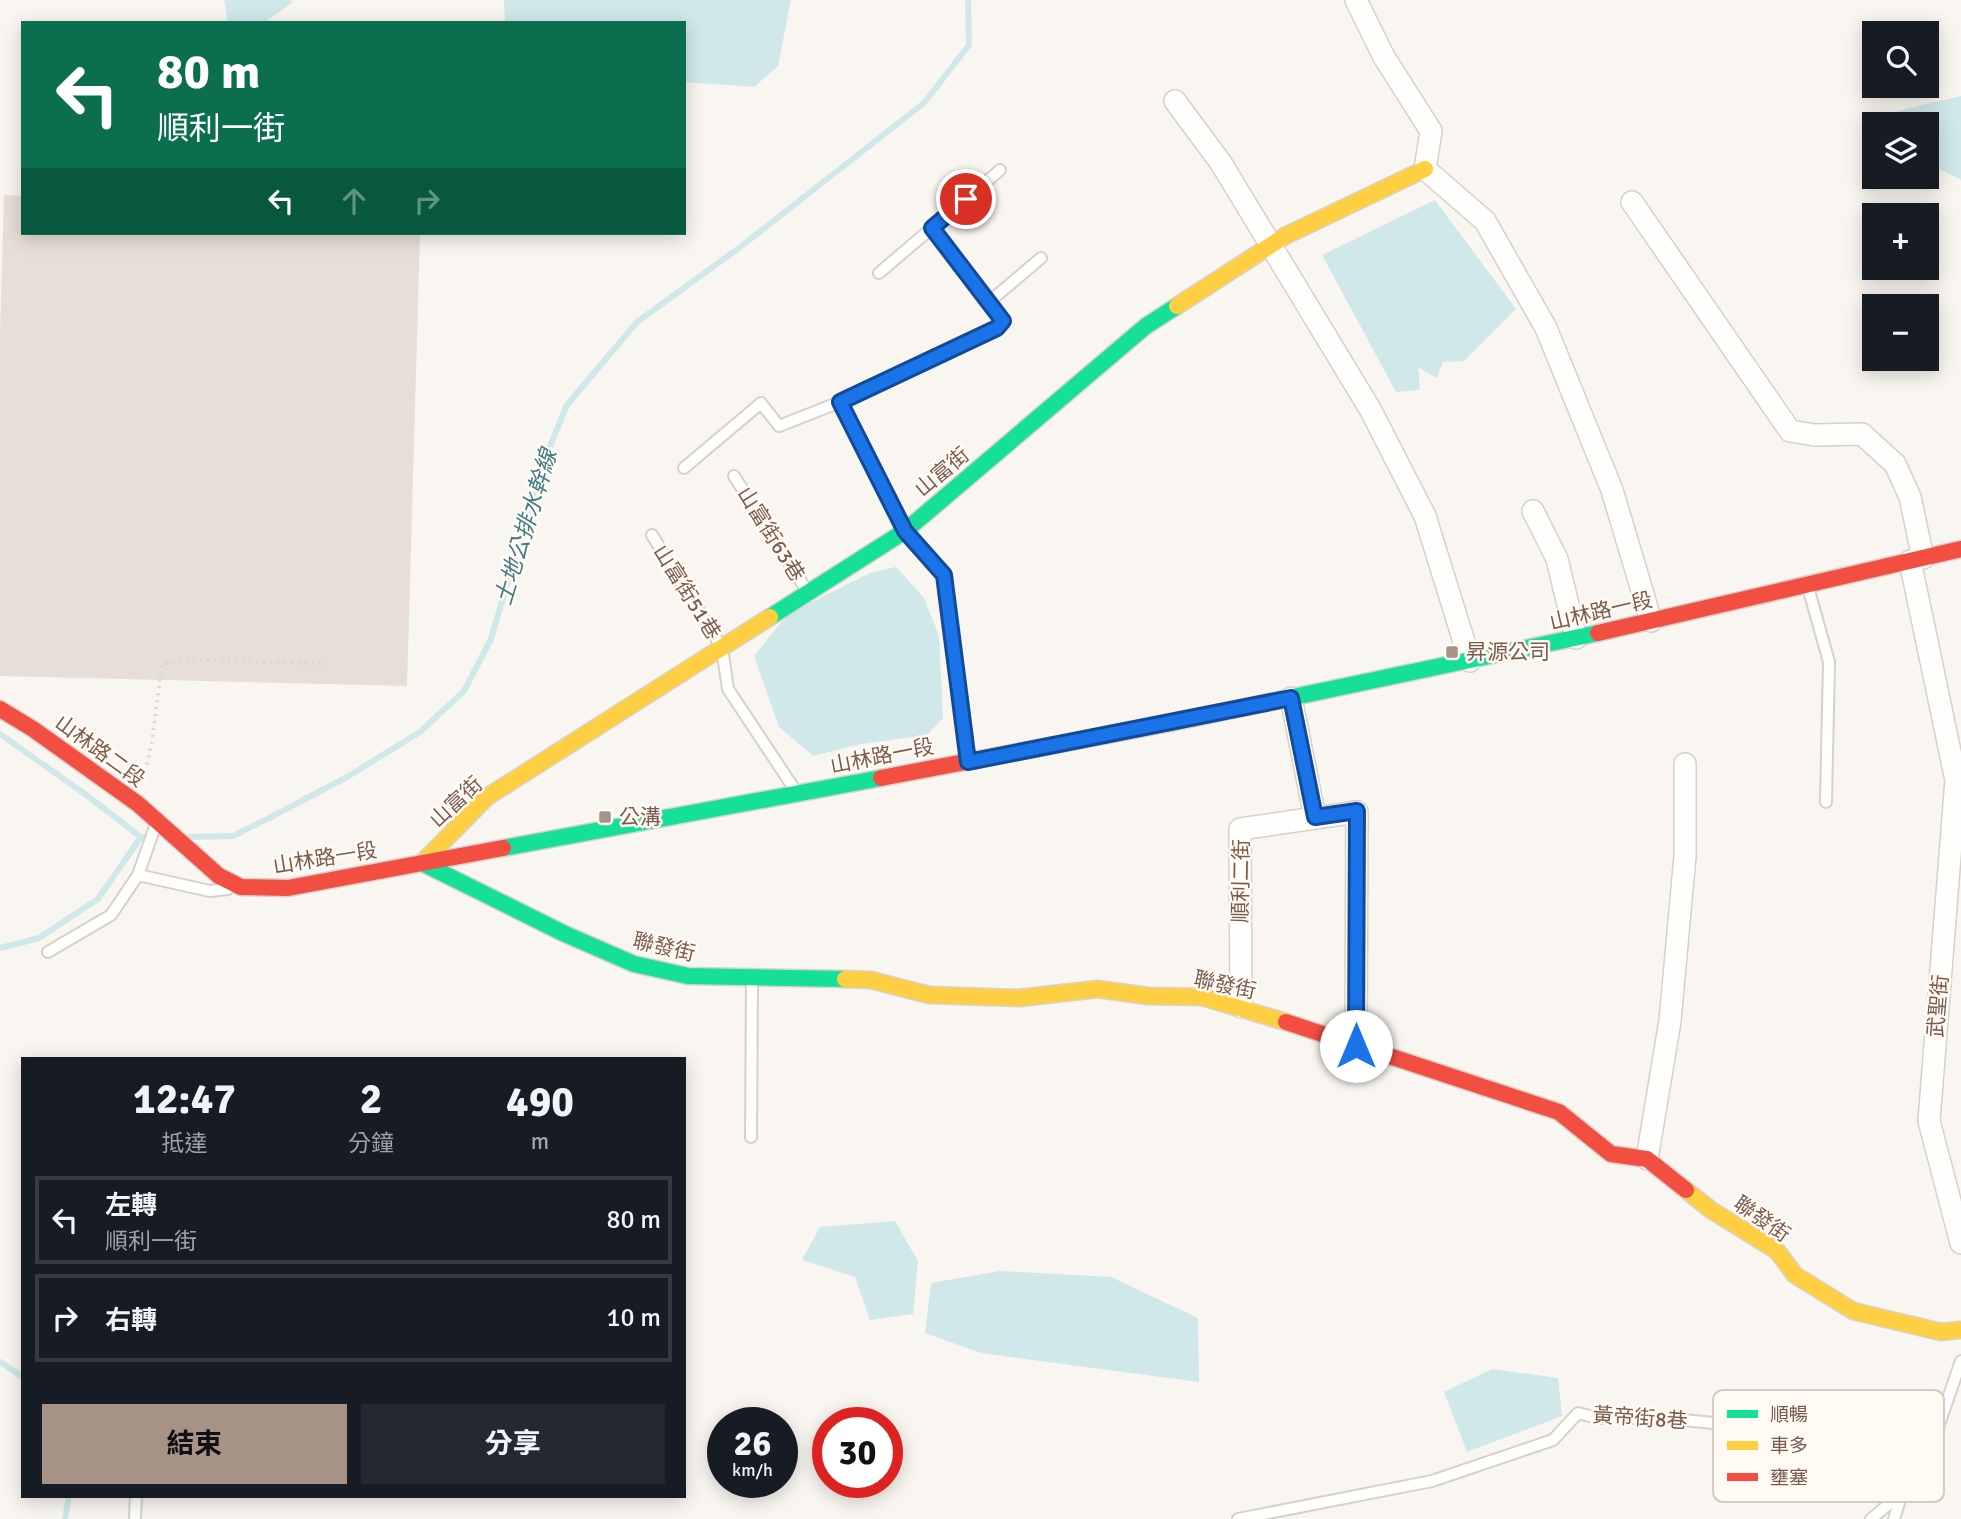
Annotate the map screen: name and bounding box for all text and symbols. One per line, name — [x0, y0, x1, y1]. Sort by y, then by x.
map controls — [1862, 21, 1939, 371]
button: search — [1862, 21, 1939, 98]
text: 80 m — [157, 42, 260, 102]
icon: left — [42, 49, 133, 140]
text: 順利一街 — [157, 109, 285, 148]
button: layers — [1862, 112, 1939, 189]
pin — [936, 169, 996, 229]
icon: arrive — [947, 180, 985, 218]
icon: left — [262, 182, 300, 220]
icon: ahead — [335, 182, 373, 220]
icon: right — [408, 182, 446, 220]
button: + — [1862, 203, 1939, 280]
button: − — [1862, 294, 1939, 371]
street label: 山富街 — [910, 442, 974, 502]
water label: 土地公排水幹線 — [489, 443, 564, 608]
street label: 山富街63巷 — [732, 482, 810, 586]
street label: 山富街51巷 — [648, 540, 726, 644]
street label: 山林路一段 — [1547, 587, 1655, 635]
place label: 昇源公司 — [1466, 639, 1550, 665]
marker: 昇源公司 — [1444, 644, 1460, 660]
street label: 山林路二段 — [50, 710, 150, 792]
street label: 山林路一段 — [828, 733, 936, 779]
street label: 山富街 — [424, 771, 488, 833]
place label: 公溝 — [619, 804, 661, 830]
marker: 公溝 — [597, 809, 613, 825]
street label: 山林路一段 — [271, 837, 379, 879]
street label: 順利二街 — [1227, 839, 1255, 923]
street label: 聯發街 — [630, 927, 698, 967]
street label: 聯發街 — [1191, 966, 1259, 1004]
street label: 武聖街 — [1922, 973, 1954, 1039]
position arrow — [1319, 1009, 1393, 1083]
text: 12:47 — [133, 1074, 236, 1125]
text: 2 — [360, 1074, 382, 1125]
text: 490 — [506, 1077, 574, 1128]
text: m — [531, 1127, 549, 1156]
text: 抵達 — [162, 1129, 208, 1158]
text: 分鐘 — [348, 1129, 394, 1158]
text: 左轉 — [105, 1190, 157, 1222]
street label: 聯發街 — [1729, 1190, 1795, 1248]
icon: left — [46, 1201, 84, 1239]
text: 80 m — [606, 1204, 661, 1236]
text: 順利一街 — [105, 1227, 197, 1256]
icon: right — [46, 1299, 84, 1337]
text: 10 m — [606, 1302, 661, 1334]
text: 右轉 — [105, 1305, 157, 1337]
legend — [1713, 1390, 1944, 1502]
street label: 黃帝街8巷 — [1592, 1402, 1688, 1434]
text: 順暢 — [1770, 1403, 1808, 1427]
button: 結束 — [42, 1404, 347, 1484]
button: 分享 — [361, 1404, 665, 1484]
speed limit sign: 30 — [812, 1407, 903, 1498]
text: 26 — [734, 1422, 771, 1465]
text: 車多 — [1770, 1434, 1808, 1458]
text: km/h — [732, 1459, 773, 1481]
text: 壅塞 — [1770, 1466, 1808, 1490]

